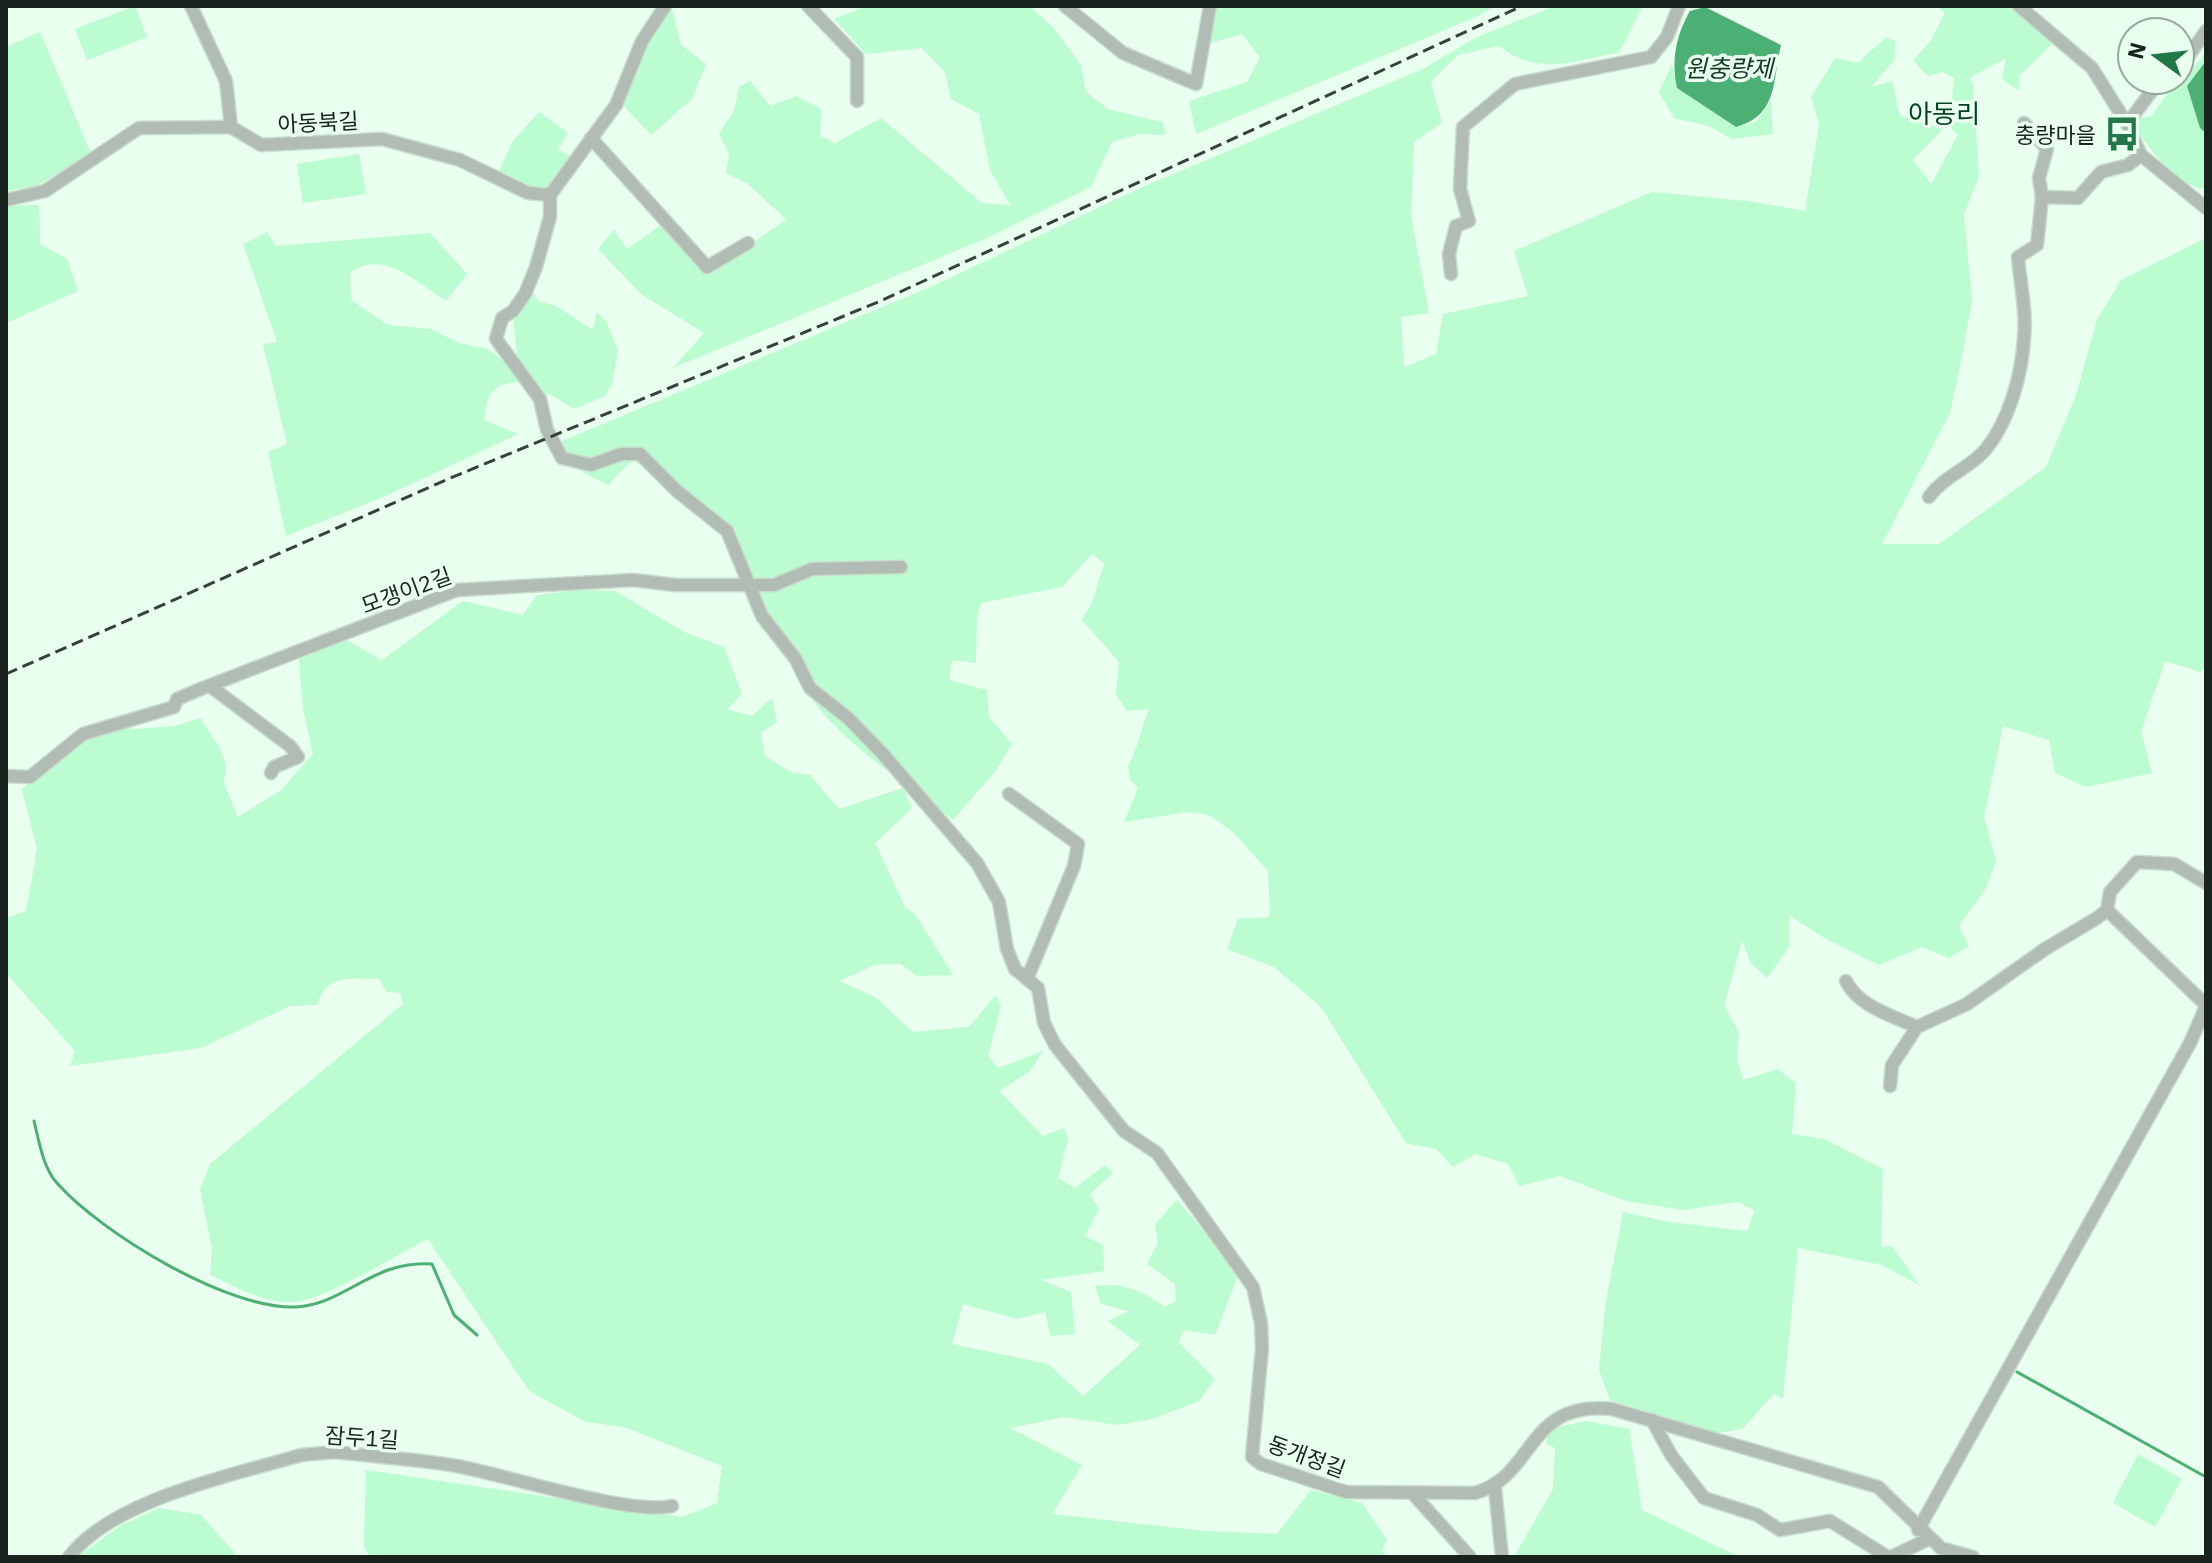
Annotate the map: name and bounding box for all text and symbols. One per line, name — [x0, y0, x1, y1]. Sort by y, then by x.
north arrow — [2116, 16, 2196, 96]
text: N — [2120, 39, 2152, 62]
water label: 원충량제 — [1685, 52, 1776, 84]
district label: 아동리 — [1908, 96, 1980, 130]
street label: 아동북길 — [277, 105, 359, 139]
bus stop icon: 충량마을 — [2103, 115, 2141, 153]
place label: 충량마을 — [2015, 120, 2096, 149]
street label: 모갱이2길 — [357, 560, 455, 620]
street label: 잠두1길 — [324, 1420, 400, 1454]
street label: 동개정길 — [1264, 1429, 1350, 1483]

